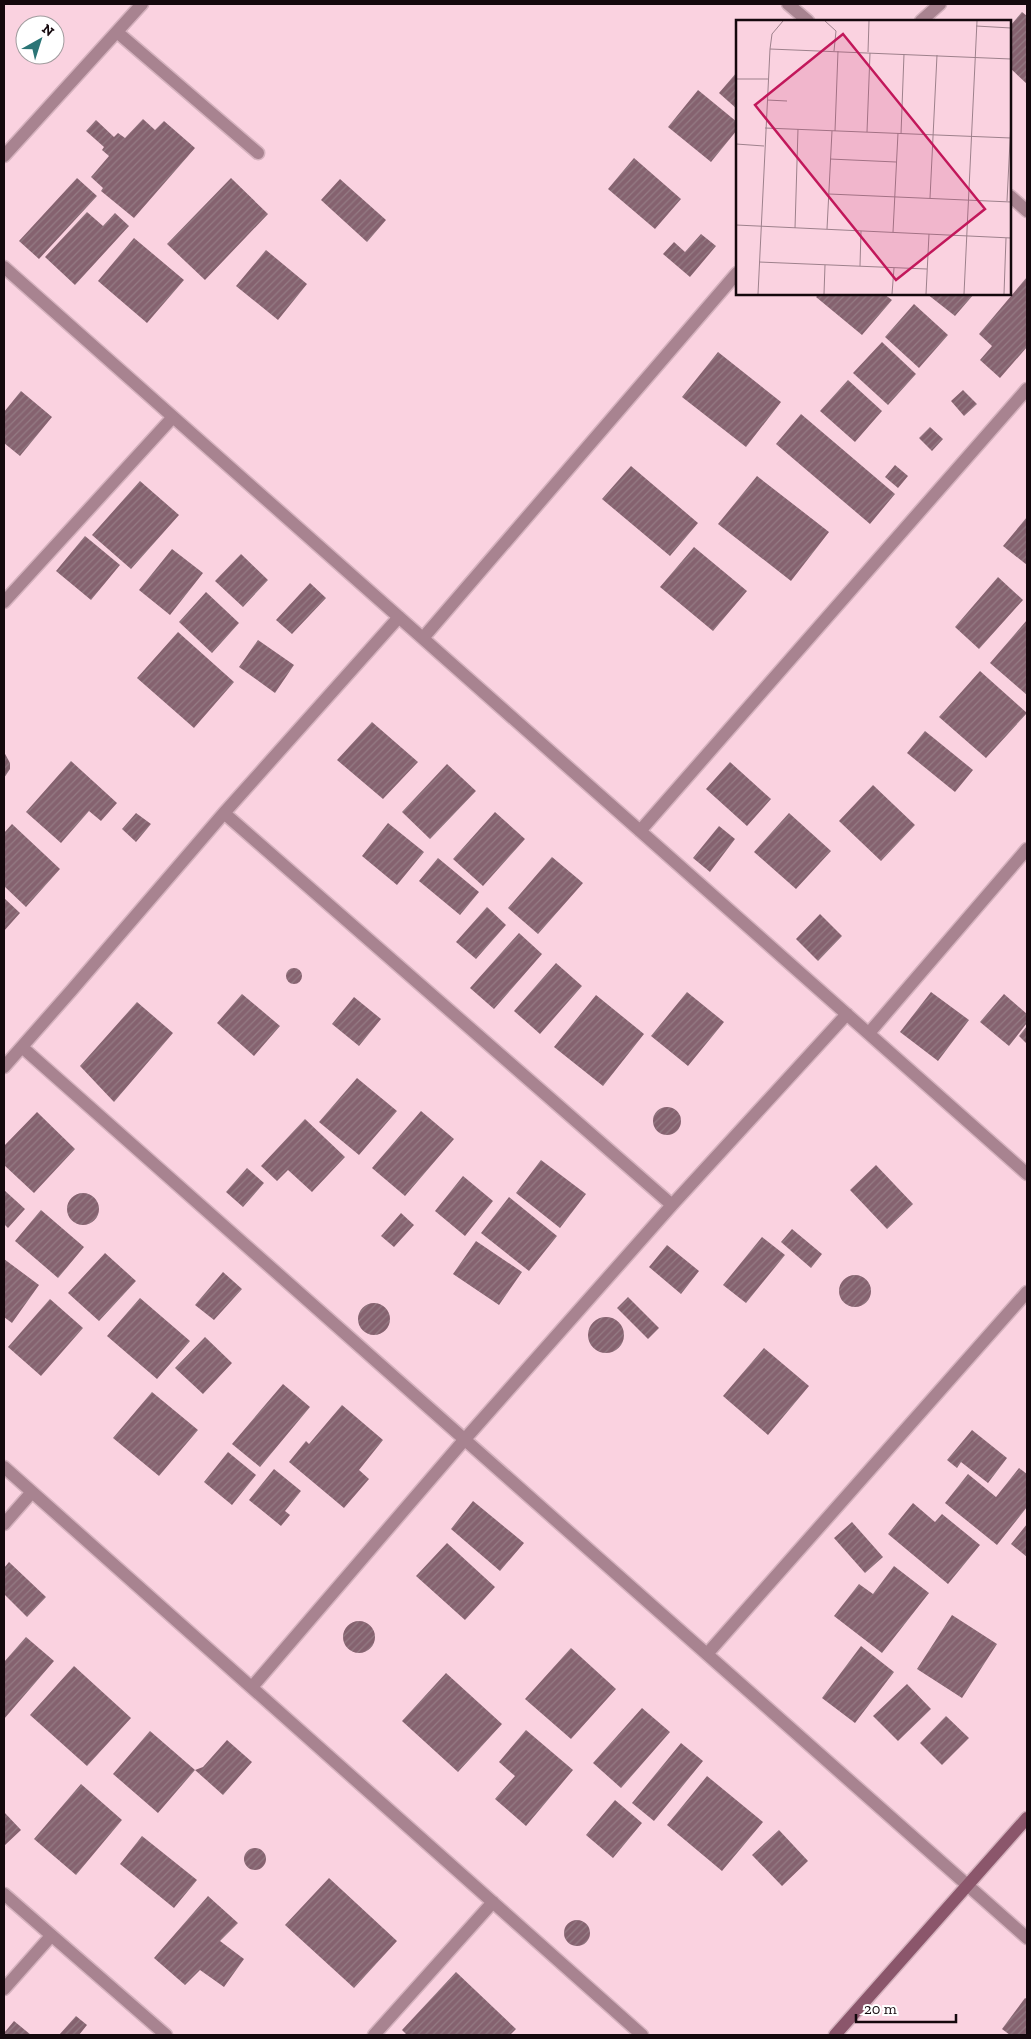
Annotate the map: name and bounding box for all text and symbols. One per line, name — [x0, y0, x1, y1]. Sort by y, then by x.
north arrow — [15, 15, 65, 65]
text: N — [38, 20, 58, 40]
inset map — [736, 20, 1011, 295]
scale bar — [856, 1992, 956, 2024]
text: 20 m — [864, 2000, 897, 2018]

